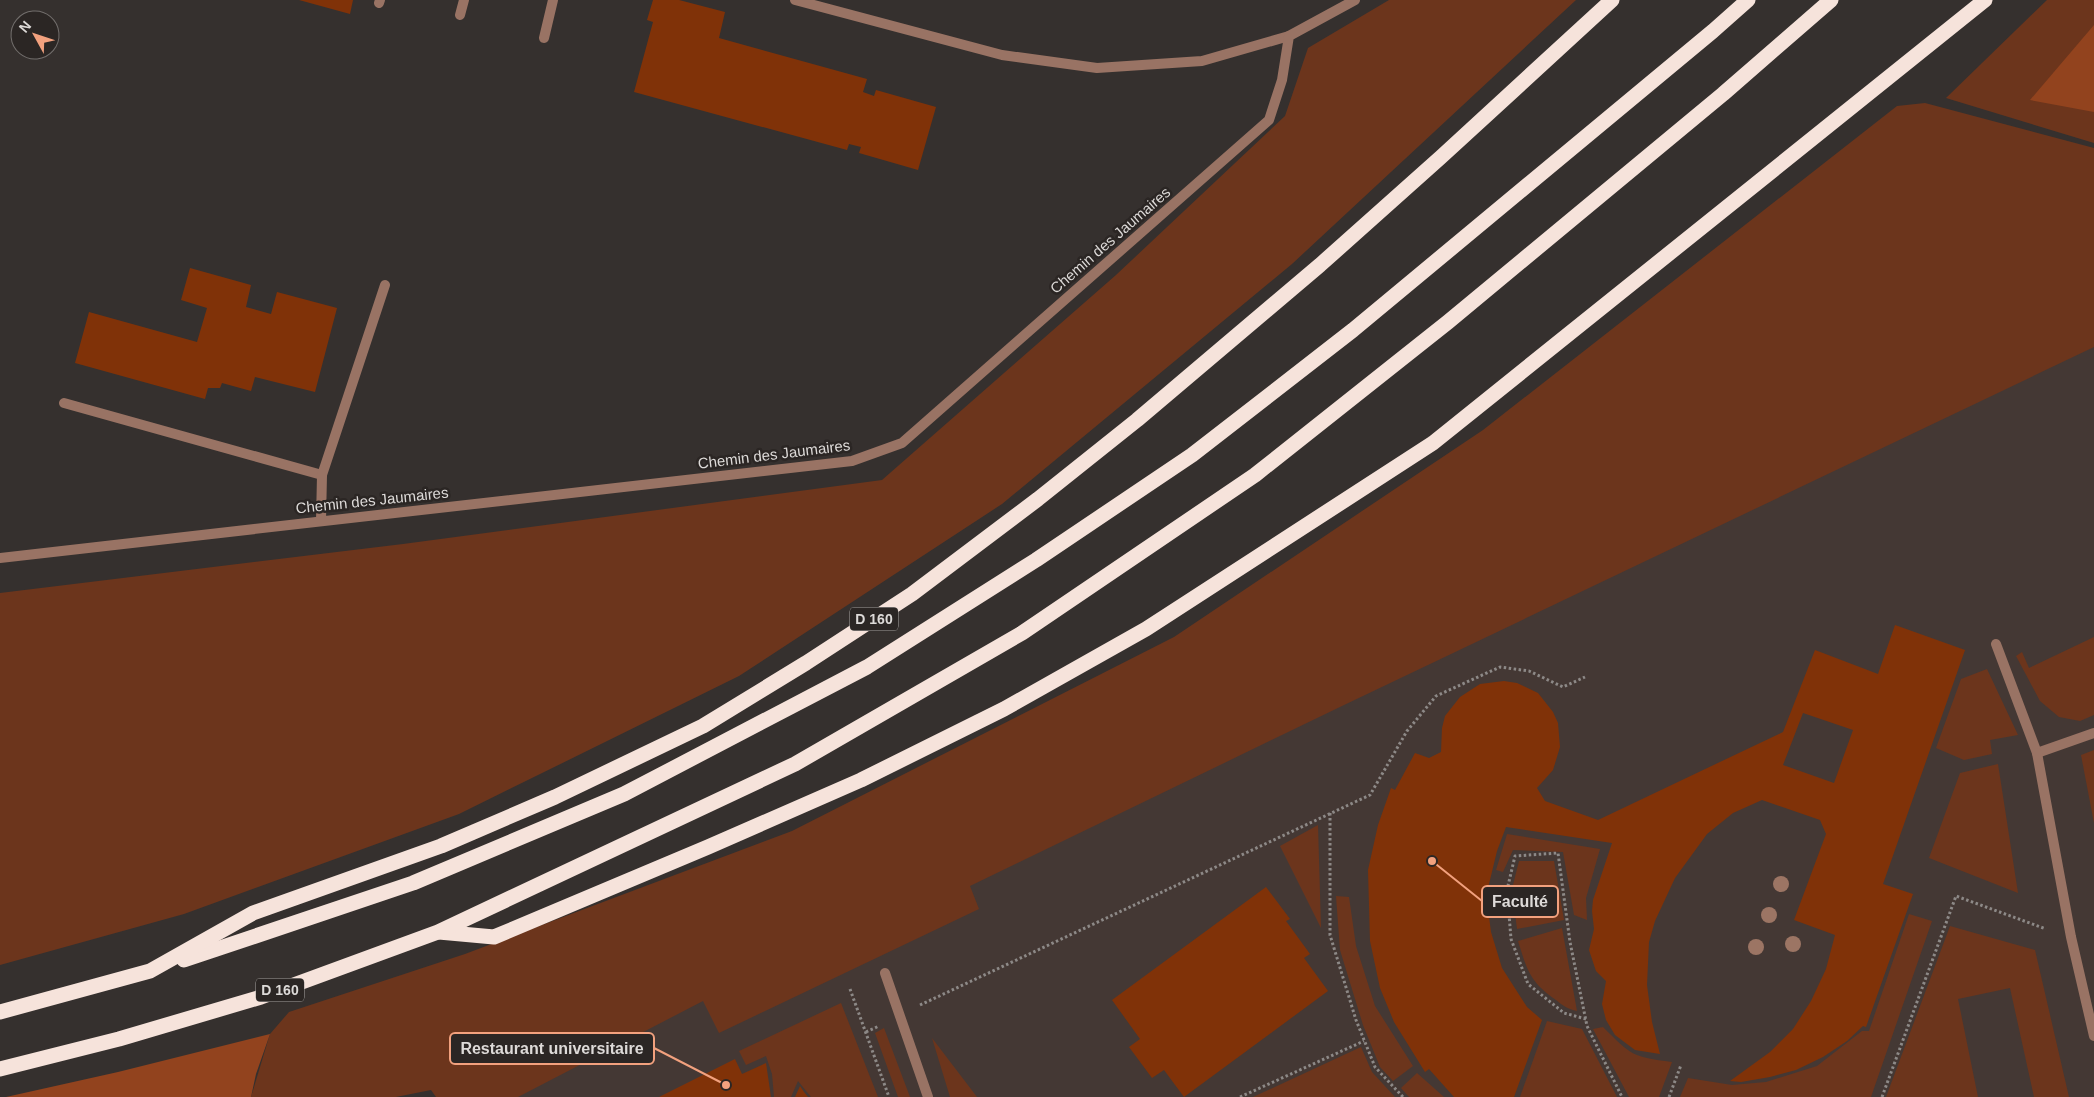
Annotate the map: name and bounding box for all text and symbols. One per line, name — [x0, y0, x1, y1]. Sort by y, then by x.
north arrow — [10, 10, 60, 60]
text: N — [16, 18, 34, 36]
street label: Chemin des Jaumaires — [1047, 183, 1173, 297]
street label: Chemin des Jaumaires — [697, 436, 851, 472]
street label: Chemin des Jaumaires — [295, 484, 449, 516]
road number: D 160 — [850, 608, 898, 630]
callout: Faculté — [1482, 886, 1558, 917]
text: Faculté — [1492, 893, 1548, 910]
road number: D 160 — [256, 978, 304, 1002]
callout: Restaurant universitaire — [450, 1033, 654, 1064]
text: Restaurant universitaire — [460, 1040, 644, 1057]

